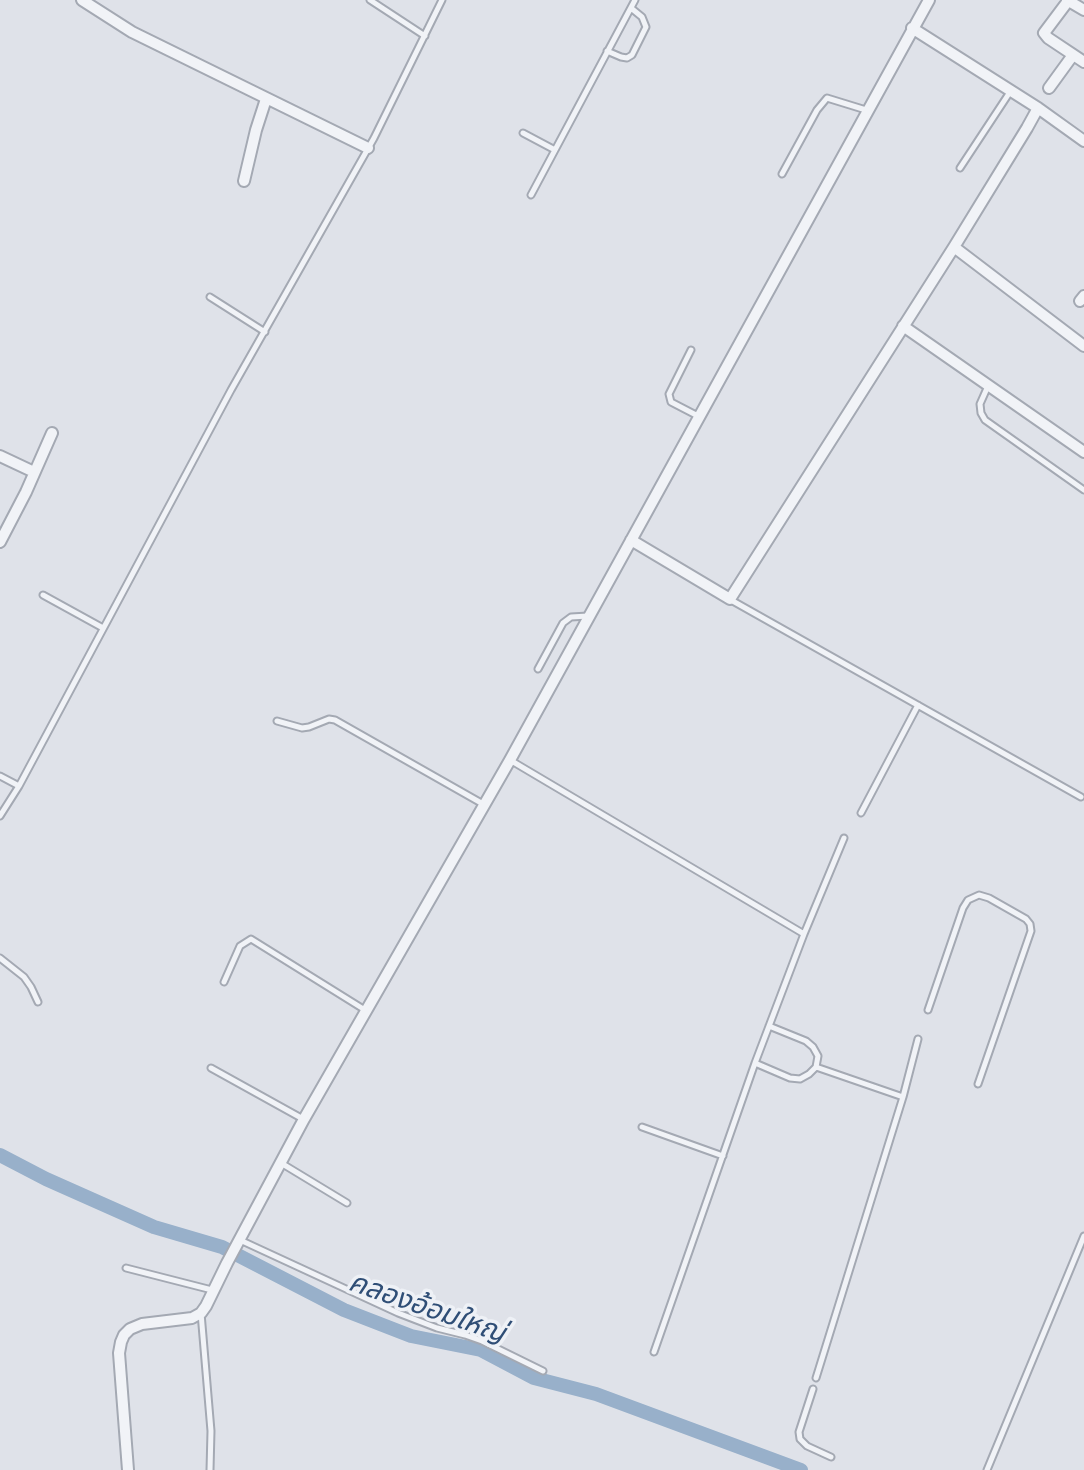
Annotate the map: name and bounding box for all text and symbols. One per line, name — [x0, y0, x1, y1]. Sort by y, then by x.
water label: คลองอ้อมใหญ่ — [344, 1265, 510, 1351]

